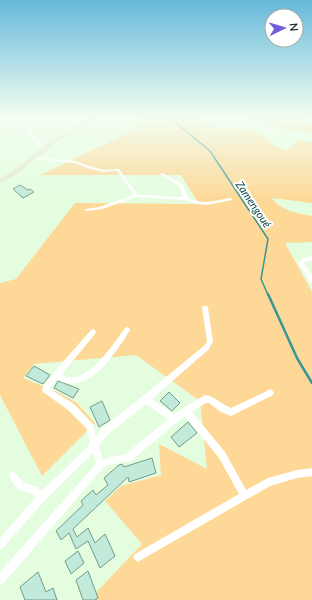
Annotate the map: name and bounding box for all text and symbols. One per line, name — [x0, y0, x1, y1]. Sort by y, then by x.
north arrow — [264, 8, 304, 48]
text: N — [288, 22, 301, 32]
water label: Zamengoué — [233, 177, 274, 230]

